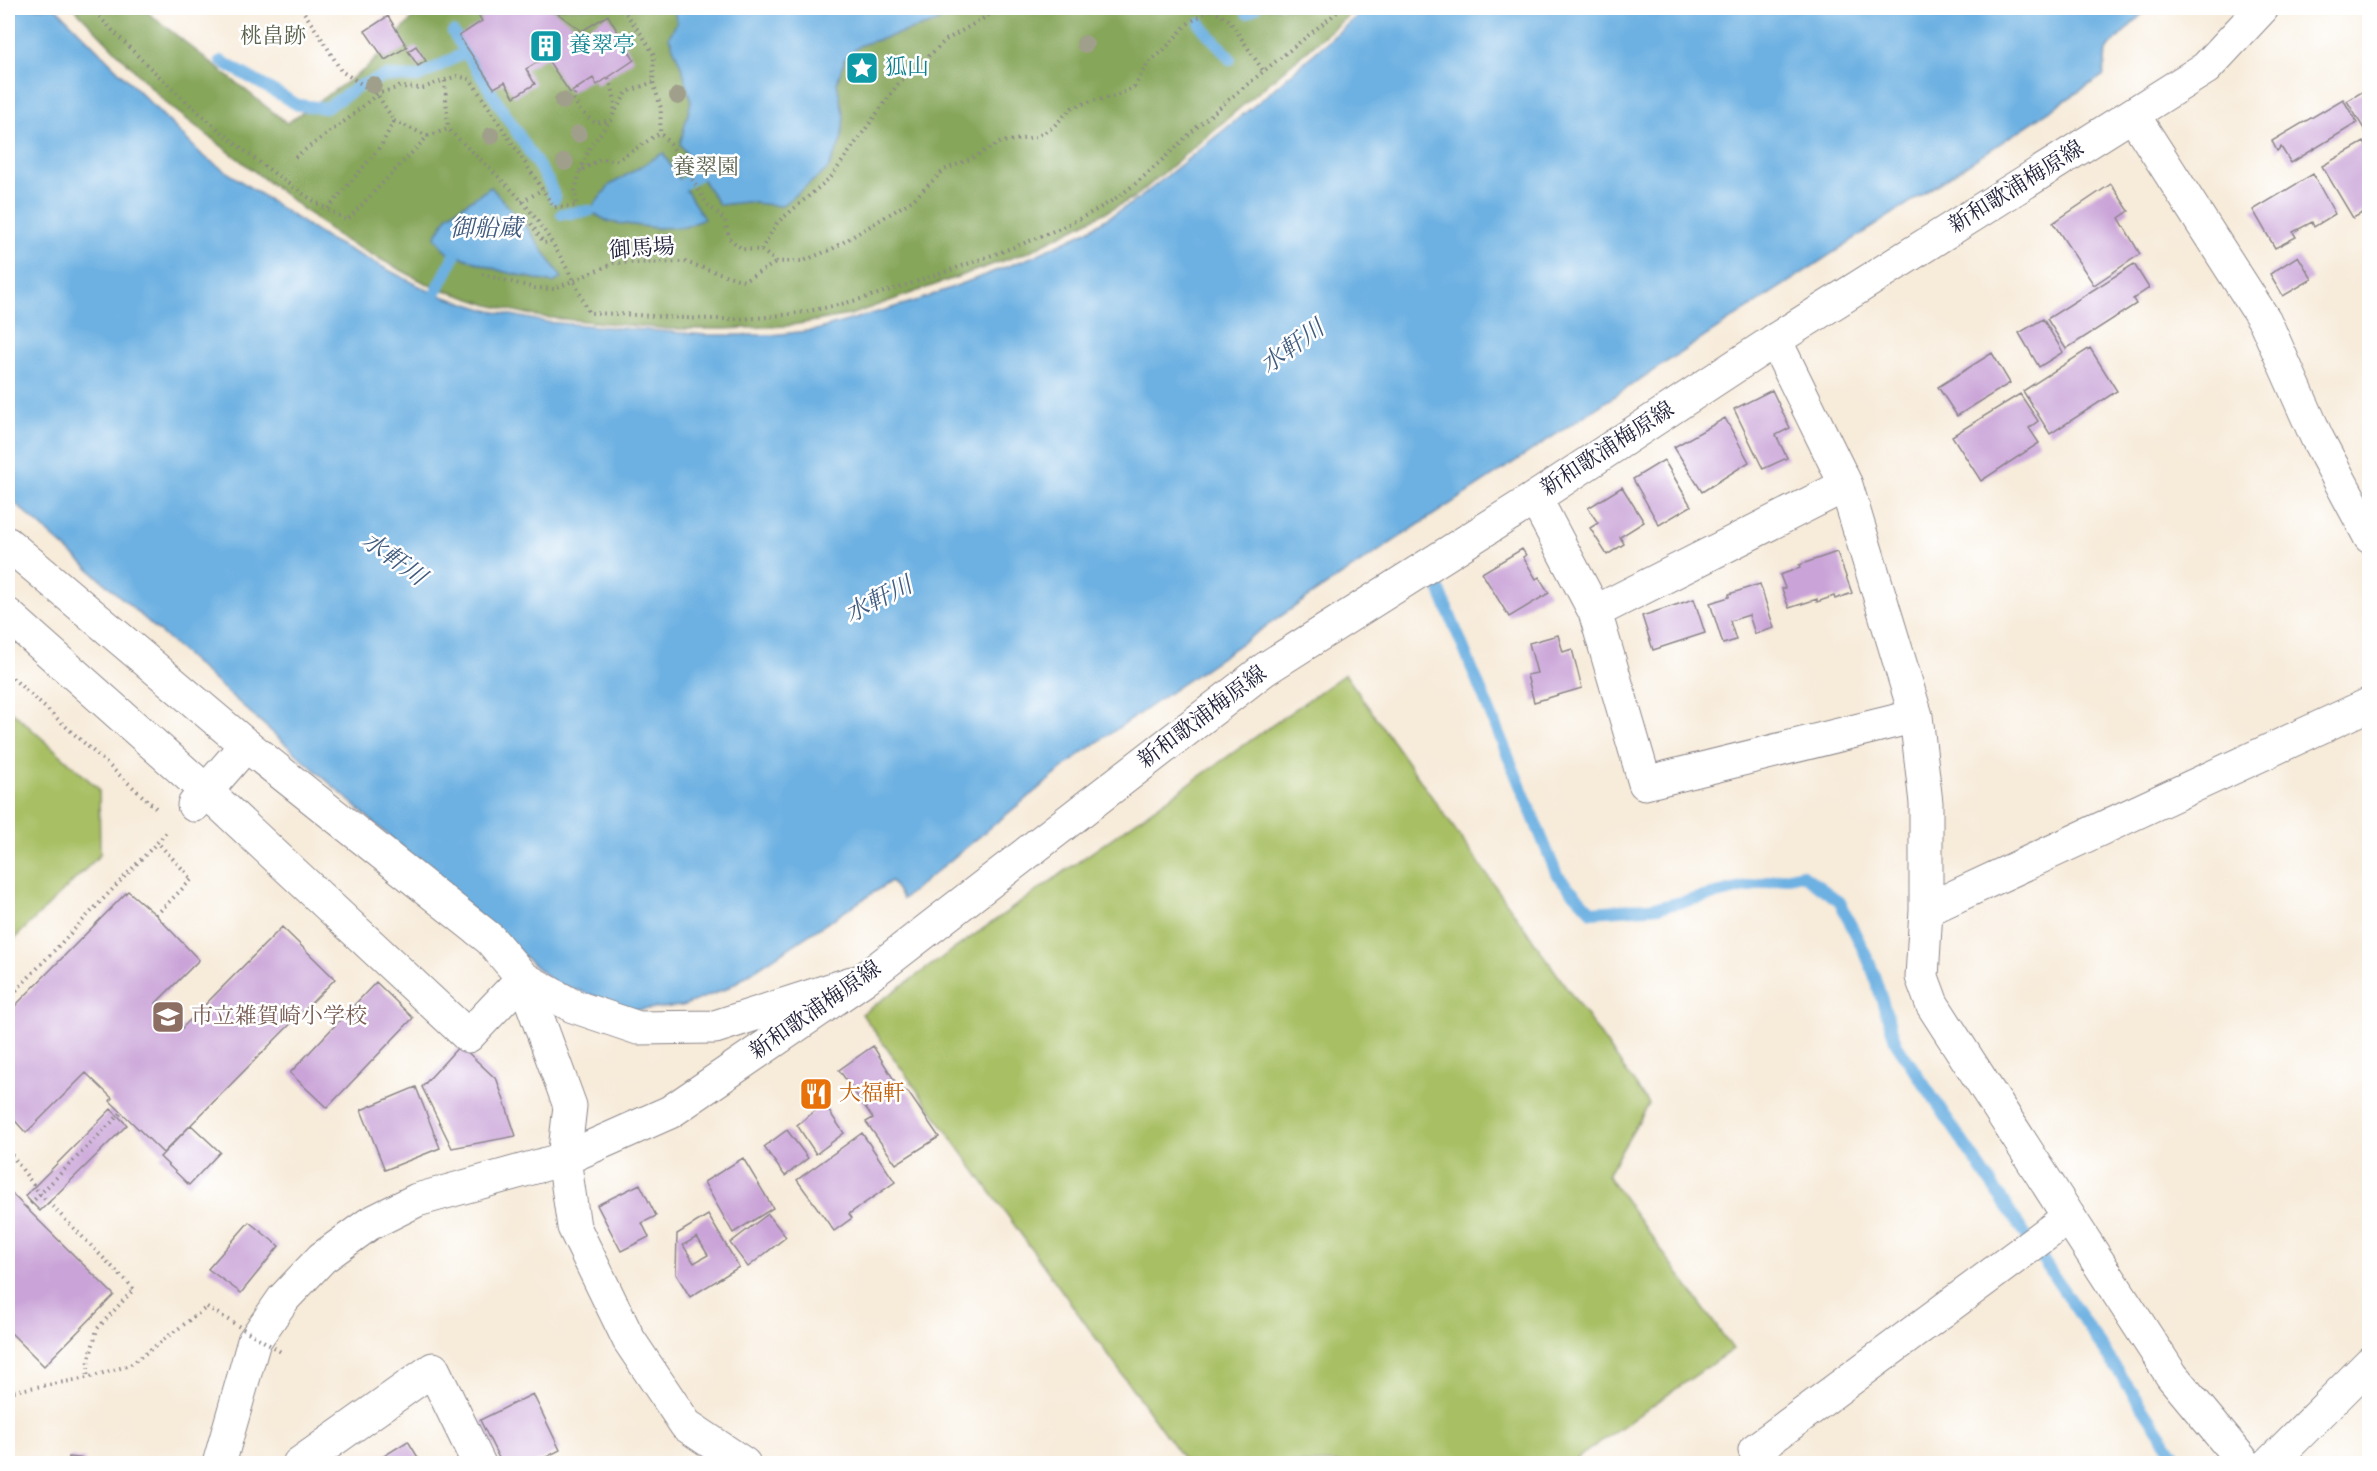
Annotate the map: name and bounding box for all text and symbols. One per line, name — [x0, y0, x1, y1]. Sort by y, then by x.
park label: 桃畠跡 — [240, 22, 306, 53]
building icon: 養翠亭 — [528, 28, 564, 64]
place label: 養翠亭 — [569, 31, 635, 62]
place icon: 狐山 — [844, 50, 880, 86]
place label: 狐山 — [885, 53, 929, 84]
street label: 新和歌浦梅原線 — [1943, 134, 2091, 242]
park label: 養翠園 — [673, 153, 739, 184]
water label: 御船蔵 — [450, 213, 526, 247]
street label: 御馬場 — [608, 232, 676, 268]
water label: 水軒川 — [1254, 311, 1335, 383]
street label: 新和歌浦梅原線 — [1535, 395, 1681, 505]
water label: 水軒川 — [354, 525, 435, 597]
water label: 水軒川 — [839, 568, 921, 632]
street label: 新和歌浦梅原線 — [1132, 659, 1274, 777]
street label: 新和歌浦梅原線 — [744, 954, 888, 1068]
school or university icon: 市立雑賀崎小学校 — [150, 999, 186, 1035]
place label: 市立雑賀崎小学校 — [191, 1002, 367, 1033]
restaurant icon: 大福軒 — [798, 1076, 834, 1112]
place label: 大福軒 — [839, 1079, 905, 1110]

